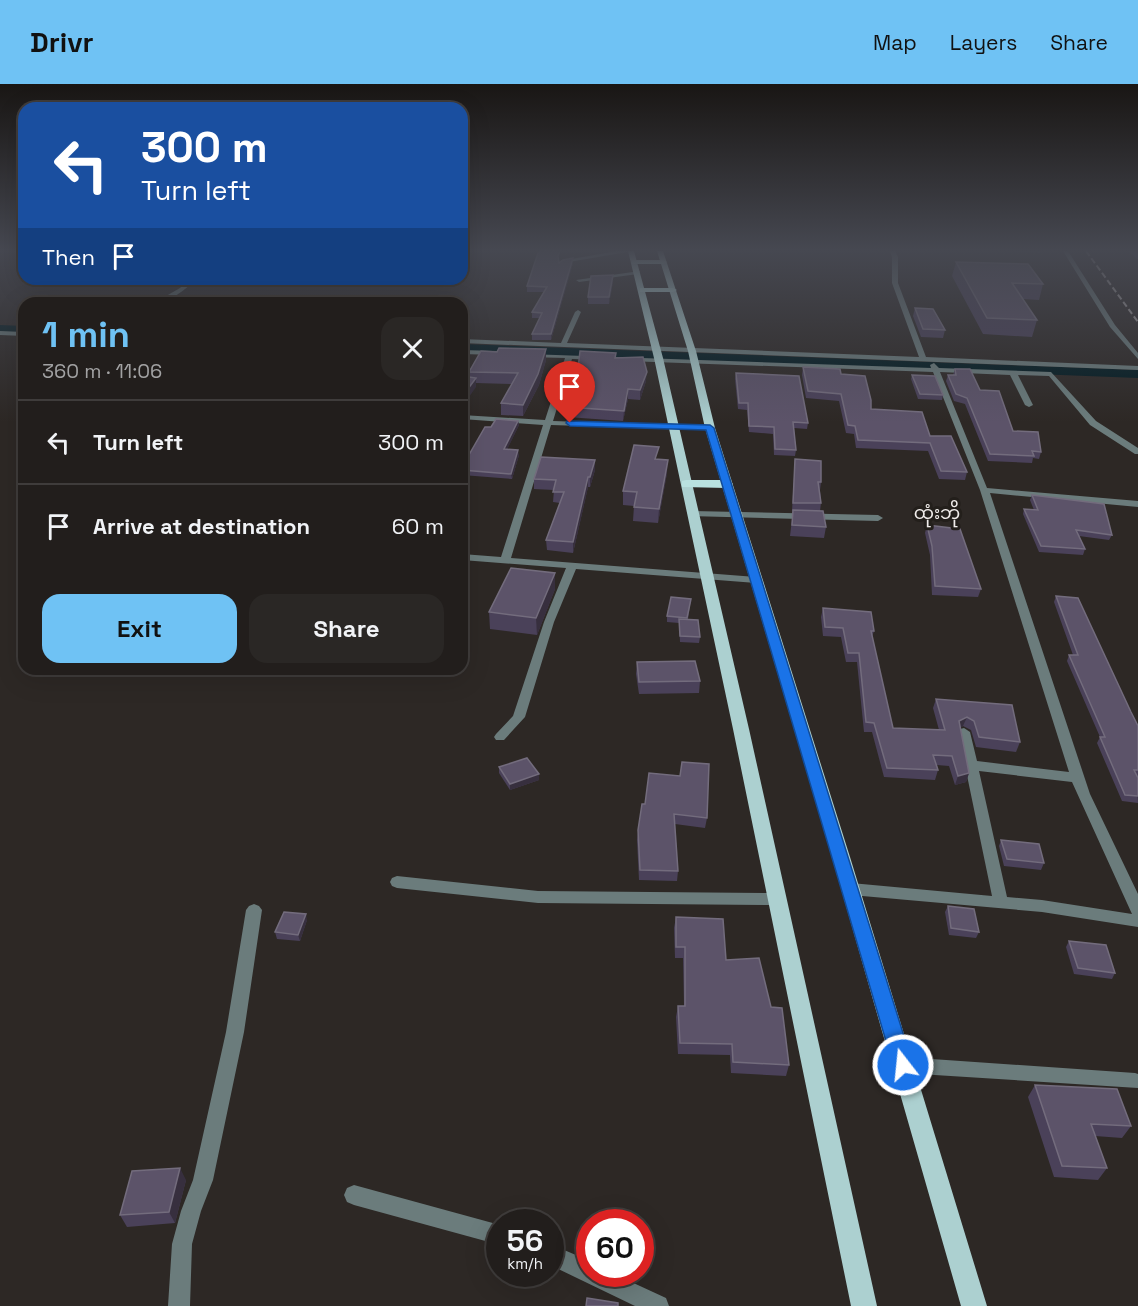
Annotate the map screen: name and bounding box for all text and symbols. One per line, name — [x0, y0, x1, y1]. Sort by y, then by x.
text: Drivr — [30, 24, 94, 60]
text: Map — [873, 29, 917, 56]
text: Layers — [950, 29, 1017, 56]
text: Share — [1050, 29, 1108, 56]
text: 300 m — [141, 121, 268, 174]
icon: left — [42, 126, 120, 204]
text: Turn left — [141, 173, 251, 208]
icon: arrive — [107, 240, 140, 273]
text: Then — [42, 243, 95, 271]
text: 1 min — [42, 312, 130, 358]
button: close — [381, 317, 444, 380]
text: 360 m · 11:06 — [42, 358, 162, 384]
pin — [544, 361, 595, 423]
icon: arrive — [553, 370, 586, 403]
icon: left — [42, 426, 75, 459]
text: Turn left — [93, 428, 183, 456]
text: 300 m — [378, 428, 444, 456]
district label: ထုံးဘို — [914, 499, 960, 528]
icon: arrive — [42, 510, 75, 543]
text: Arrive at destination — [93, 512, 310, 540]
text: 60 m — [392, 512, 444, 540]
button: Exit — [42, 594, 237, 663]
button: Share — [249, 594, 444, 663]
position arrow — [871, 1033, 935, 1097]
speed limit sign: 60 — [576, 1209, 654, 1287]
text: 56 — [507, 1221, 543, 1260]
text: km/h — [507, 1254, 543, 1273]

